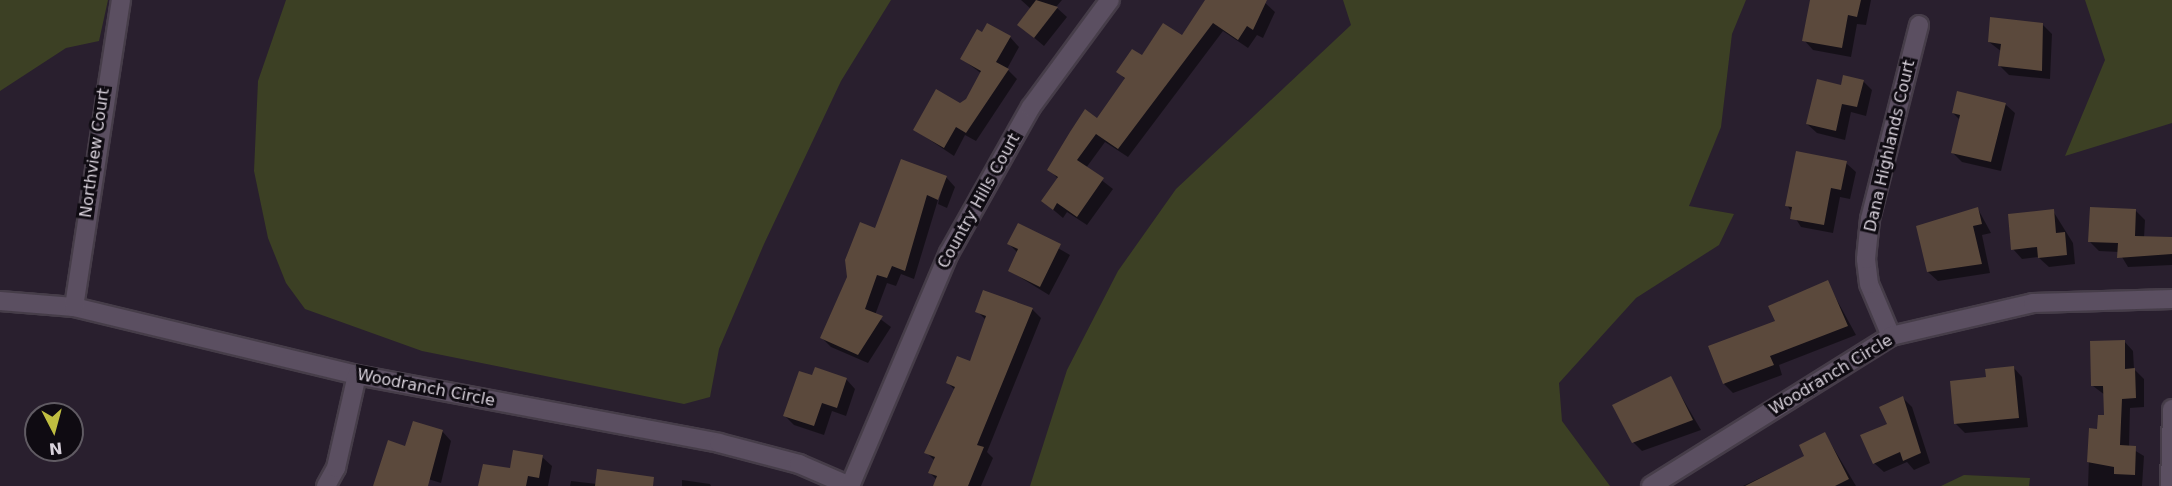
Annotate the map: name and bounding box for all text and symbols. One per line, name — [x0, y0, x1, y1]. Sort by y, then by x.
street label: Dana Highlands Court — [1861, 58, 1919, 234]
street label: Northview Court — [76, 87, 114, 219]
street label: Country Hills Court — [934, 130, 1024, 272]
street label: Woodranch Circle — [1766, 331, 1896, 419]
street label: Woodranch Circle — [355, 365, 497, 411]
north arrow — [24, 402, 84, 462]
text: N — [48, 438, 63, 459]

